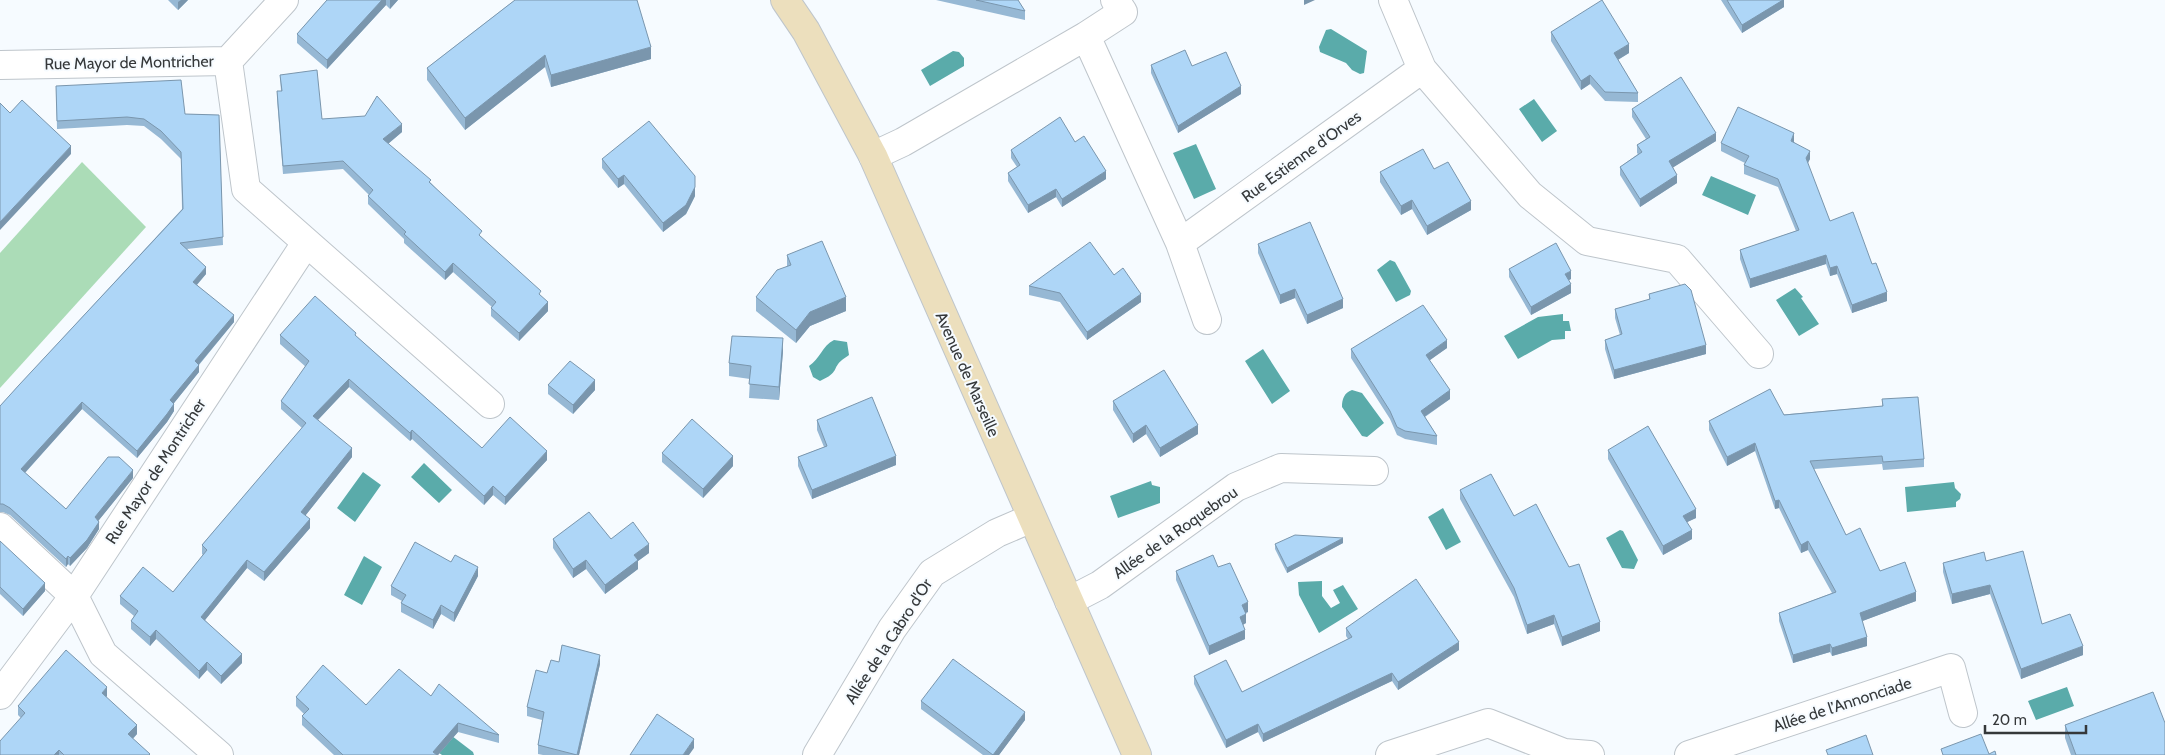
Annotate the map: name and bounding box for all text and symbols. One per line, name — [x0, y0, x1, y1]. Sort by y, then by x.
street label: Rue Mayor de Montricher — [44, 52, 215, 73]
street label: Rue Estienne d'Orves — [1238, 106, 1365, 206]
street label: Avenue de Marseille — [932, 309, 1004, 440]
street label: Rue Mayor de Montricher — [101, 394, 210, 547]
street label: Allée de la Roquebrou — [1109, 482, 1241, 582]
street label: Allée de la Cabro d'Or — [841, 574, 937, 707]
street label: Allée de l’Annonciade — [1770, 673, 1914, 736]
scale bar — [1985, 702, 2086, 734]
text: 20 m — [1992, 711, 2027, 729]

